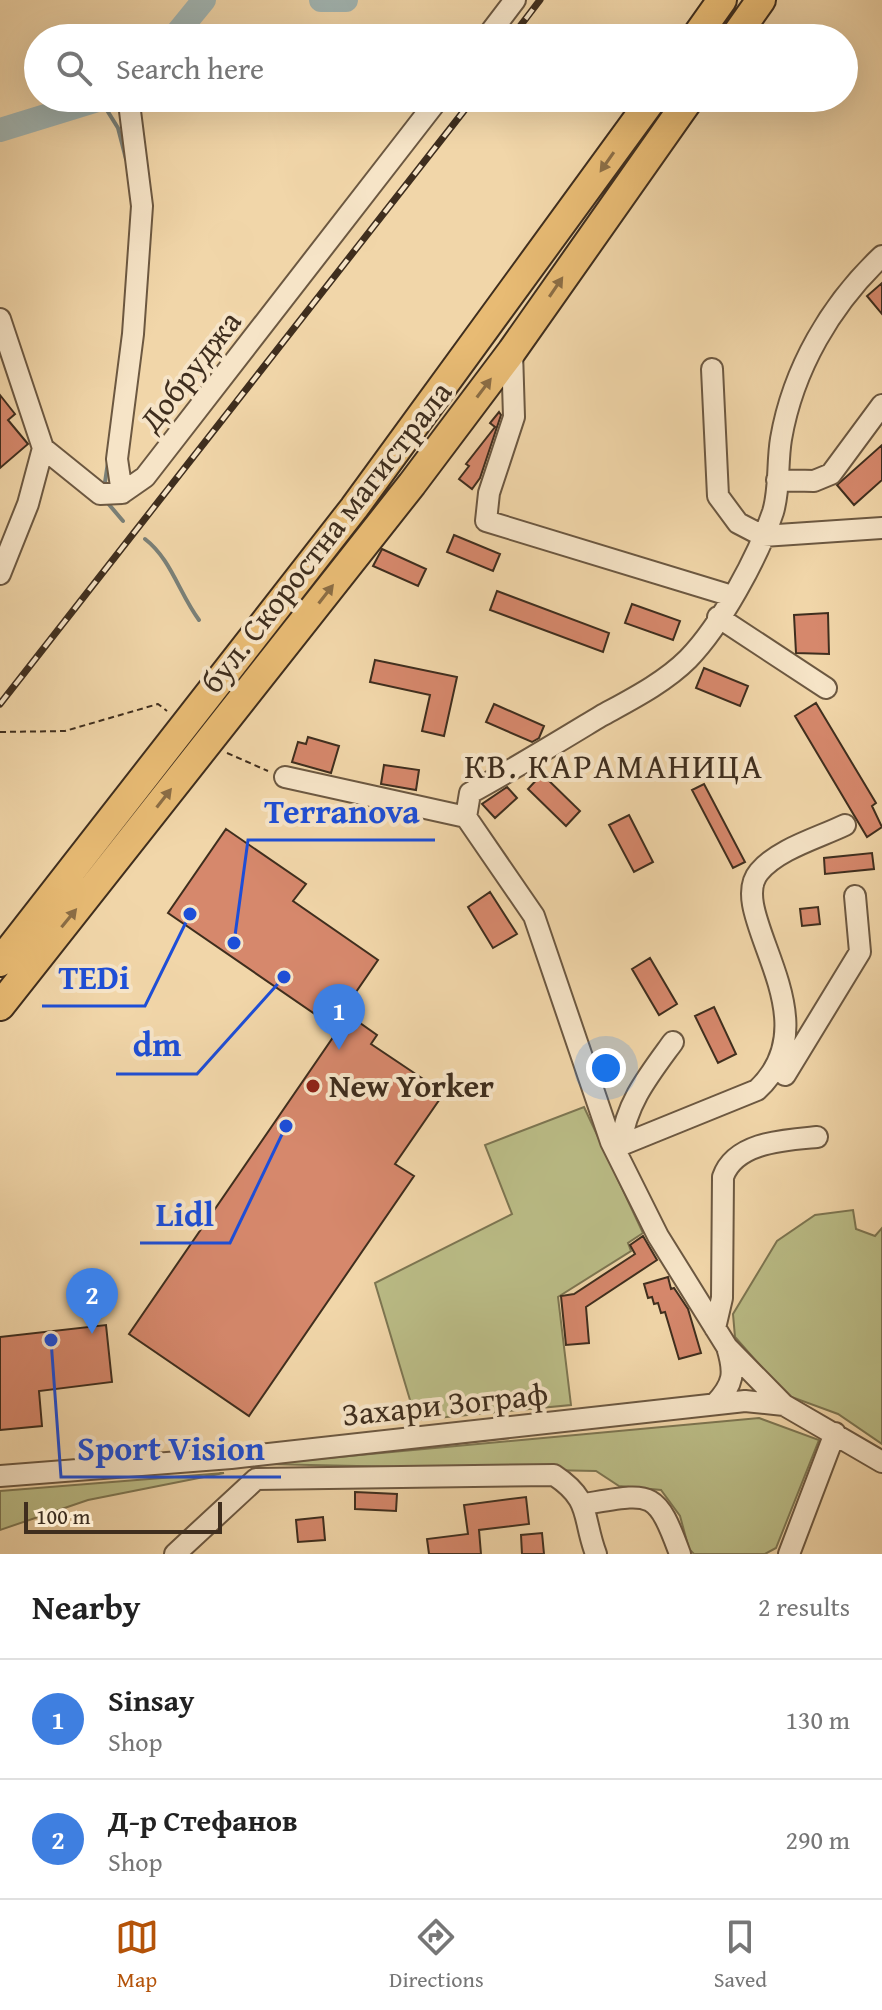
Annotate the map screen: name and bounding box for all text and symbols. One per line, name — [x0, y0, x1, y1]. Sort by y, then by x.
search box — [24, 24, 858, 112]
icon: search — [52, 46, 96, 90]
text: Search here — [116, 46, 264, 90]
one-way arrow — [600, 151, 616, 172]
one-way arrow — [548, 276, 563, 297]
street label: Добруджа — [127, 299, 253, 442]
street label: бул. Скоростна магистрала — [188, 370, 463, 703]
one-way arrow — [476, 378, 492, 398]
one-way arrow — [317, 584, 333, 604]
district label: КВ. КАРАМАНИЦА — [464, 741, 764, 790]
callout: Terranova — [248, 782, 435, 840]
text: Terranova — [264, 786, 420, 835]
one-way arrow — [156, 788, 172, 808]
one-way arrow — [60, 908, 77, 928]
callout: TEDi — [42, 948, 145, 1006]
text: TEDi — [59, 952, 129, 1001]
pin: 1 — [313, 984, 365, 1050]
callout: dm — [116, 1016, 197, 1074]
text: dm — [133, 1019, 181, 1068]
your location — [586, 1048, 626, 1088]
place label: New Yorker — [329, 1062, 494, 1109]
marker: New Yorker — [304, 1077, 322, 1095]
callout: Lidl — [140, 1185, 230, 1243]
text: Lidl — [156, 1189, 214, 1238]
pin: 2 — [66, 1268, 118, 1334]
street label: Захари Зограф — [340, 1369, 550, 1438]
callout: Sport Vision — [61, 1419, 281, 1477]
text: Sport Vision — [77, 1423, 265, 1472]
scale bar — [24, 1498, 222, 1534]
text: 100 m — [36, 1500, 91, 1532]
text: Nearby — [32, 1582, 141, 1631]
text: 2 results — [758, 1587, 850, 1626]
text: Sinsay — [108, 1678, 194, 1722]
text: 1 — [51, 1700, 65, 1739]
text: 130 m — [785, 1700, 850, 1739]
text: Shop — [108, 1722, 163, 1761]
text: Д-р Стефанов — [108, 1798, 298, 1842]
text: 2 — [51, 1820, 65, 1859]
text: 290 m — [785, 1820, 850, 1859]
text: Shop — [108, 1842, 163, 1881]
tab: Map — [115, 1915, 159, 1995]
tab: Directions — [389, 1915, 484, 1995]
tab: Saved — [714, 1915, 767, 1995]

